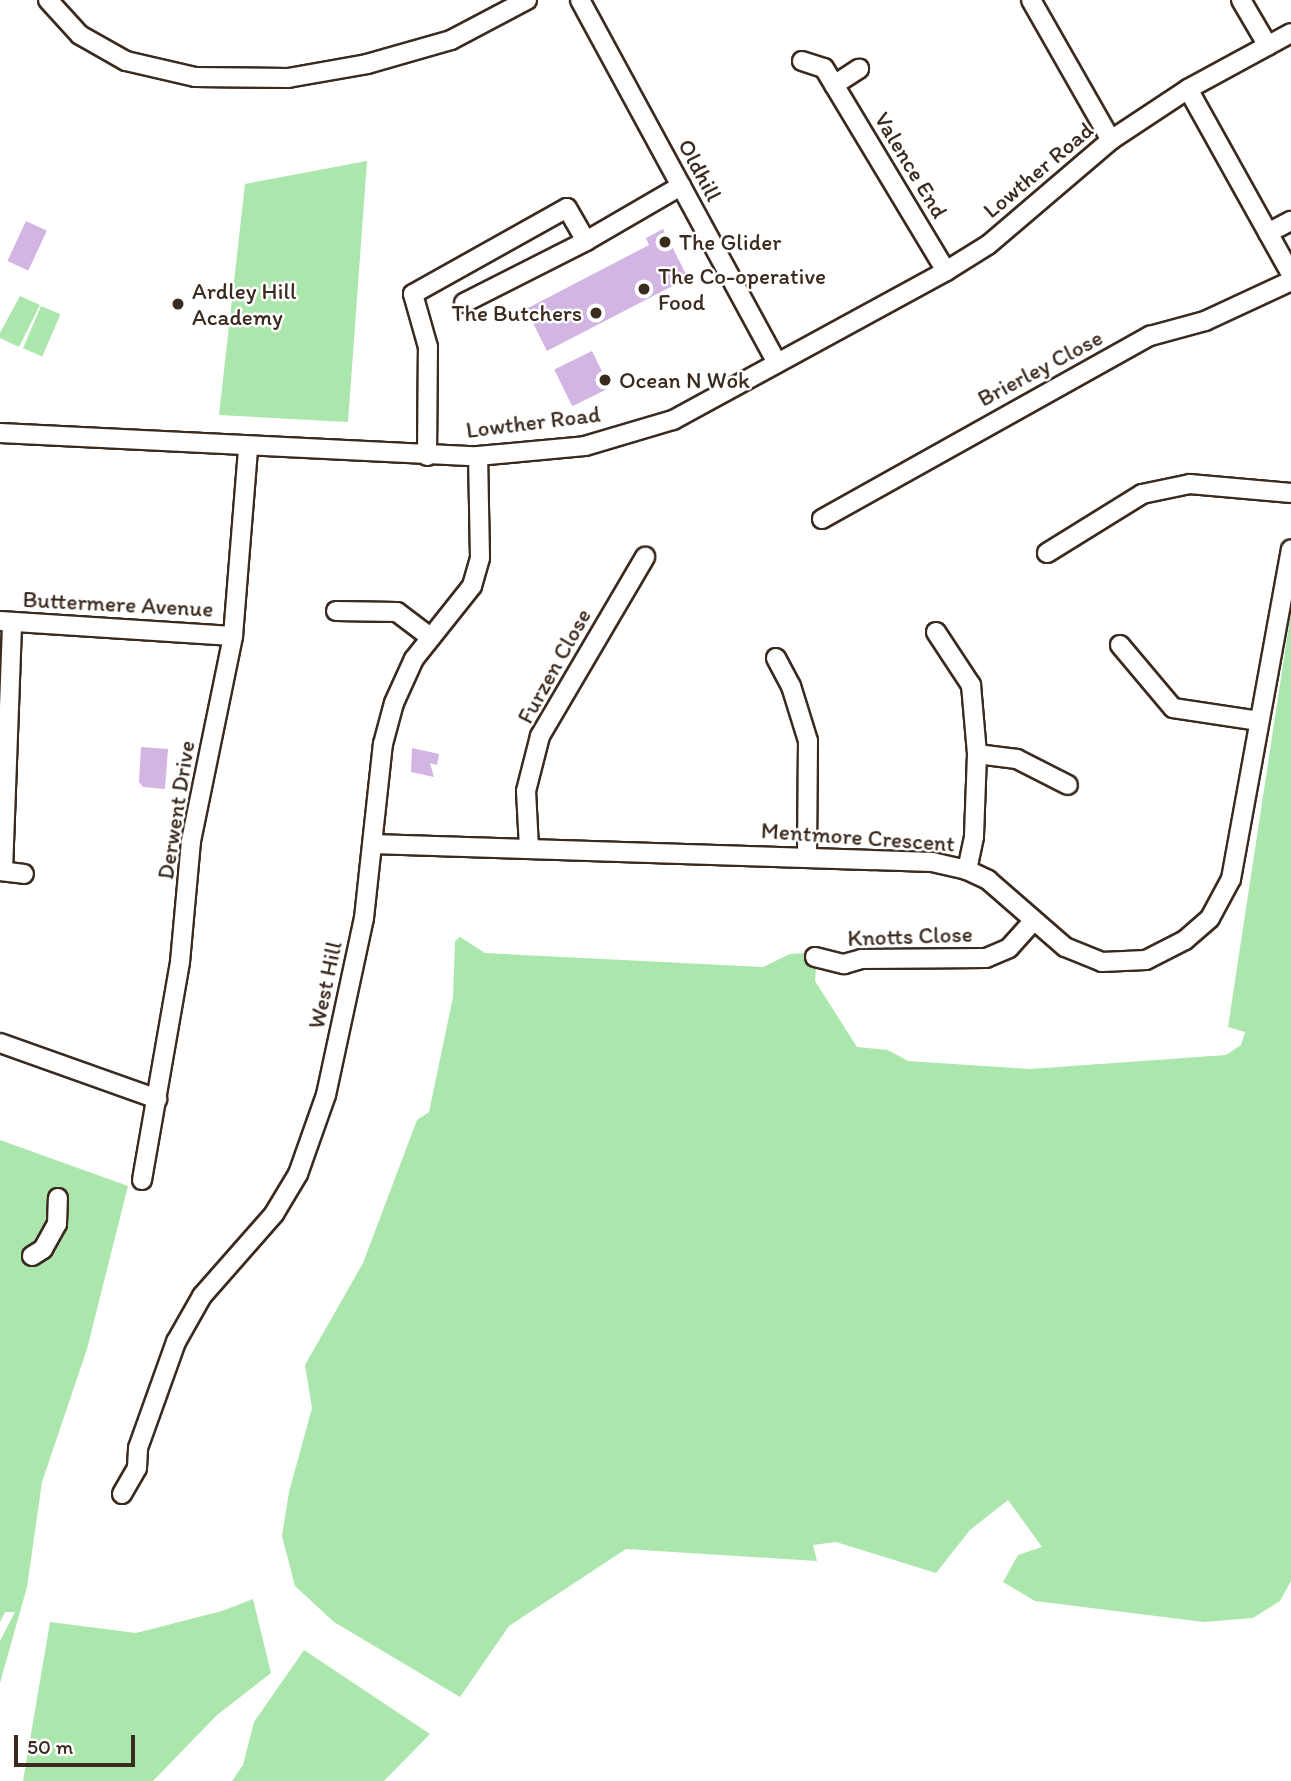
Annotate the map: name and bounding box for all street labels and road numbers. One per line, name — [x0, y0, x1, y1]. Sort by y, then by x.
street label: Valence End — [868, 107, 954, 223]
street label: Lowther Road — [978, 116, 1098, 224]
street label: Oldhill — [672, 134, 728, 206]
street label: Brierley Close — [973, 324, 1107, 412]
street label: Lowther Road — [464, 400, 602, 444]
street label: Buttermere Avenue — [22, 585, 214, 623]
street label: Furzen Close — [511, 604, 597, 728]
street label: Derwent Drive — [151, 738, 201, 882]
street label: Mentmore Crescent — [760, 816, 956, 858]
street label: Knotts Close — [847, 920, 973, 952]
street label: West Hill — [302, 939, 348, 1031]

